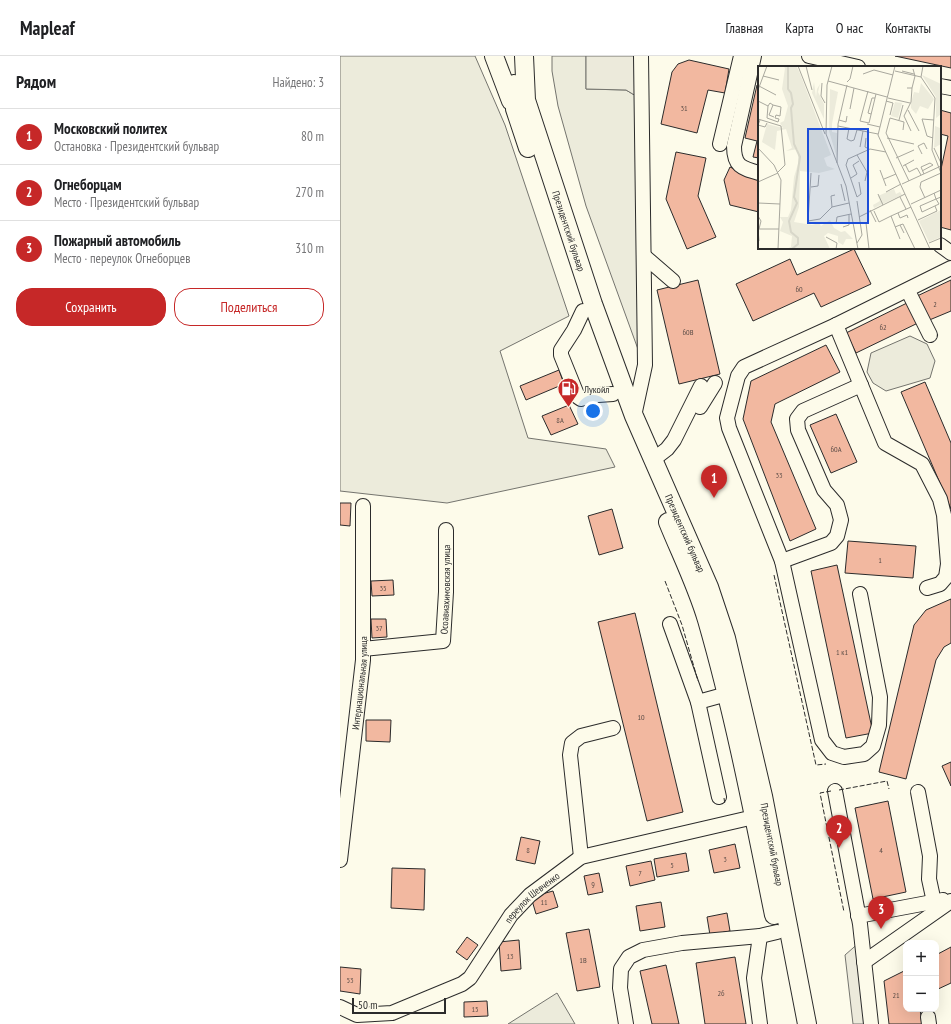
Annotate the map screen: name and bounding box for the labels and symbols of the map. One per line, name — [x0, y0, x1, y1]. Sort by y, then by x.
inset map — [758, 66, 941, 249]
house number: 31 — [680, 103, 688, 113]
street label: Президентский бульвар — [549, 189, 588, 273]
house number: 60 — [795, 284, 803, 294]
house number: 2 — [933, 299, 937, 309]
house number: 62 — [879, 322, 887, 332]
house number: 60В — [683, 327, 694, 337]
fuel station icon: Лукойл — [555, 376, 581, 409]
place label: Лукойл — [583, 383, 609, 396]
your location — [583, 401, 603, 421]
house number: 8А — [556, 415, 564, 425]
house number: 60А — [831, 444, 842, 454]
pin: 1 — [701, 465, 727, 498]
house number: 33 — [775, 470, 783, 480]
street label: Президентский бульвар — [662, 492, 708, 575]
street label: Осоавиахимовская улица — [437, 545, 453, 635]
house number: 1 — [878, 555, 882, 565]
house number: 35 — [379, 583, 387, 593]
house number: 37 — [375, 623, 383, 633]
street label: Интернациональная улица — [349, 636, 370, 731]
house number: 1 к1 — [836, 647, 848, 657]
house number: 10 — [637, 712, 645, 722]
street label: Президентский бульвар — [757, 802, 786, 887]
pin: 2 — [826, 815, 852, 848]
house number: 8 — [526, 845, 530, 855]
house number: 4 — [879, 845, 883, 855]
house number: 3 — [723, 854, 727, 864]
house number: 5 — [670, 860, 674, 870]
house number: 7 — [638, 868, 642, 878]
street label: переулок Шевченко — [502, 869, 562, 926]
house number: 9 — [591, 879, 595, 889]
pin: 3 — [868, 896, 894, 929]
house number: 11 — [540, 897, 548, 907]
house number: 13 — [506, 951, 514, 961]
house number: 1В — [579, 955, 587, 965]
house number: 53 — [346, 975, 354, 985]
house number: 26 — [717, 988, 725, 998]
house number: 21 — [892, 990, 900, 1000]
scale bar — [352, 996, 446, 1015]
house number: 15 — [471, 1004, 479, 1014]

